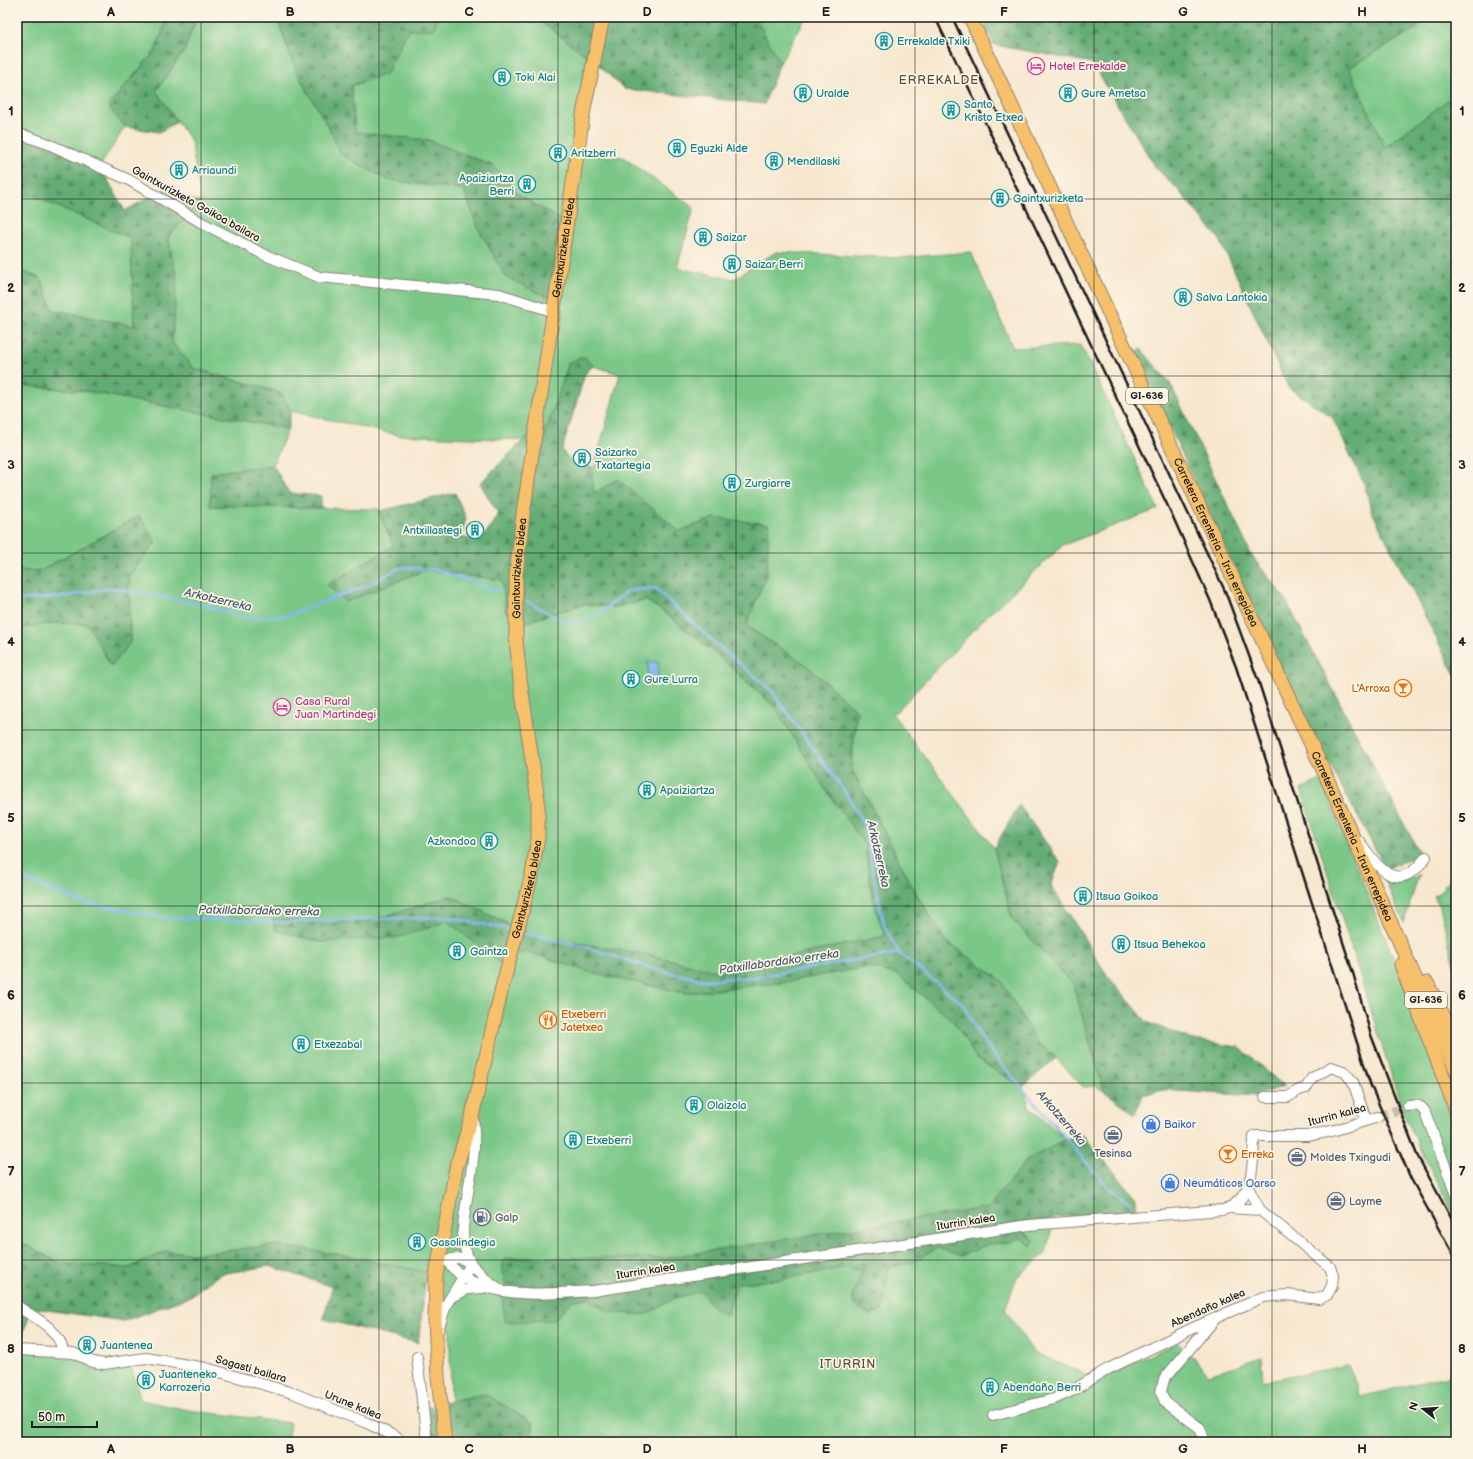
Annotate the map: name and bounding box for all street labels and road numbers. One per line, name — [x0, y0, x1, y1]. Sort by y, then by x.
street label: Gaintxurizketa Goikoa bailara — [130, 163, 262, 245]
street label: Gaintxurizketa bidea — [549, 196, 577, 299]
road number: GI-636 — [1126, 388, 1168, 404]
street label: Carretera Errenteria – Irun errepidea — [1171, 456, 1261, 629]
street label: Gaintxurizketa bidea — [509, 517, 529, 619]
street label: Carretera Errenteria – Irun errepidea — [1309, 749, 1396, 923]
street label: Gaintxurizketa bidea — [509, 839, 544, 940]
road number: GI-636 — [1405, 992, 1447, 1008]
street label: Iturrin kalea — [1307, 1101, 1367, 1129]
street label: Iturrin kalea — [936, 1211, 996, 1233]
street label: Iturrin kalea — [616, 1260, 676, 1282]
street label: Abendaño kalea — [1169, 1286, 1247, 1330]
street label: Sagasti bailara — [214, 1353, 288, 1385]
street label: Urune kalea — [323, 1388, 383, 1422]

